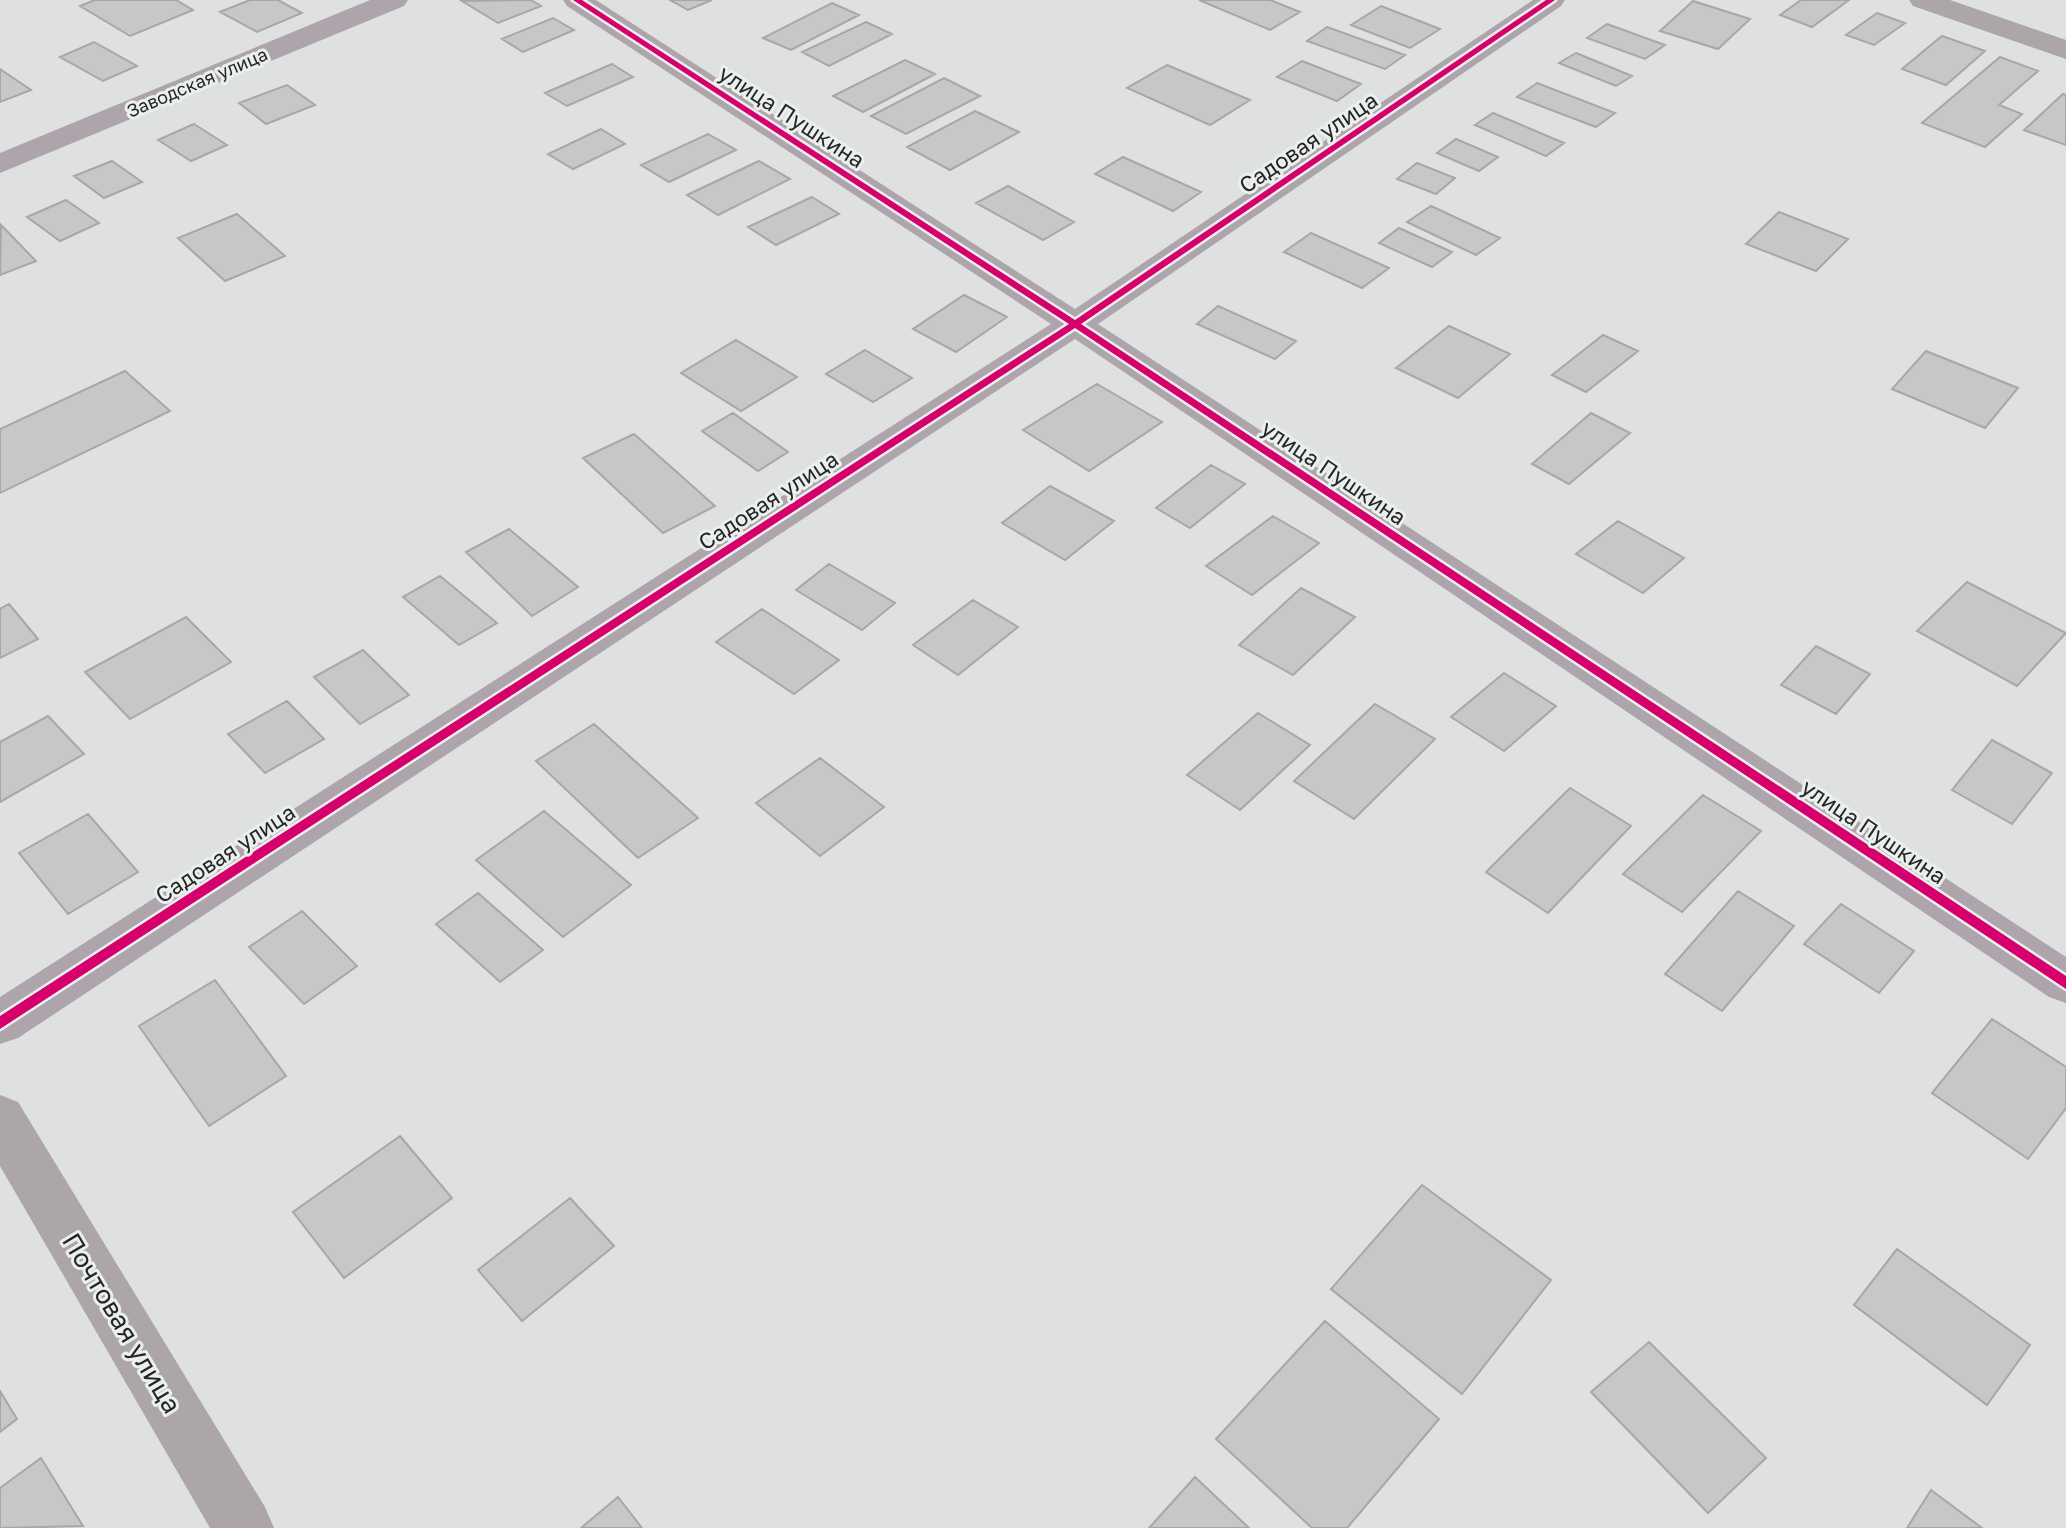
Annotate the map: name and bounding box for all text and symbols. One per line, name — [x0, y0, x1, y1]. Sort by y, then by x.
street label: Заводская улица — [123, 42, 271, 122]
street label: улица Пушкина — [714, 59, 870, 173]
street label: Садовая улица — [1234, 86, 1382, 198]
street label: улица Пушкина — [1257, 414, 1411, 530]
street label: Садовая улица — [693, 445, 843, 555]
street label: улица Пушкина — [1797, 773, 1951, 889]
street label: Садовая улица — [150, 798, 300, 908]
street label: Почтовая улица — [56, 1227, 188, 1419]

